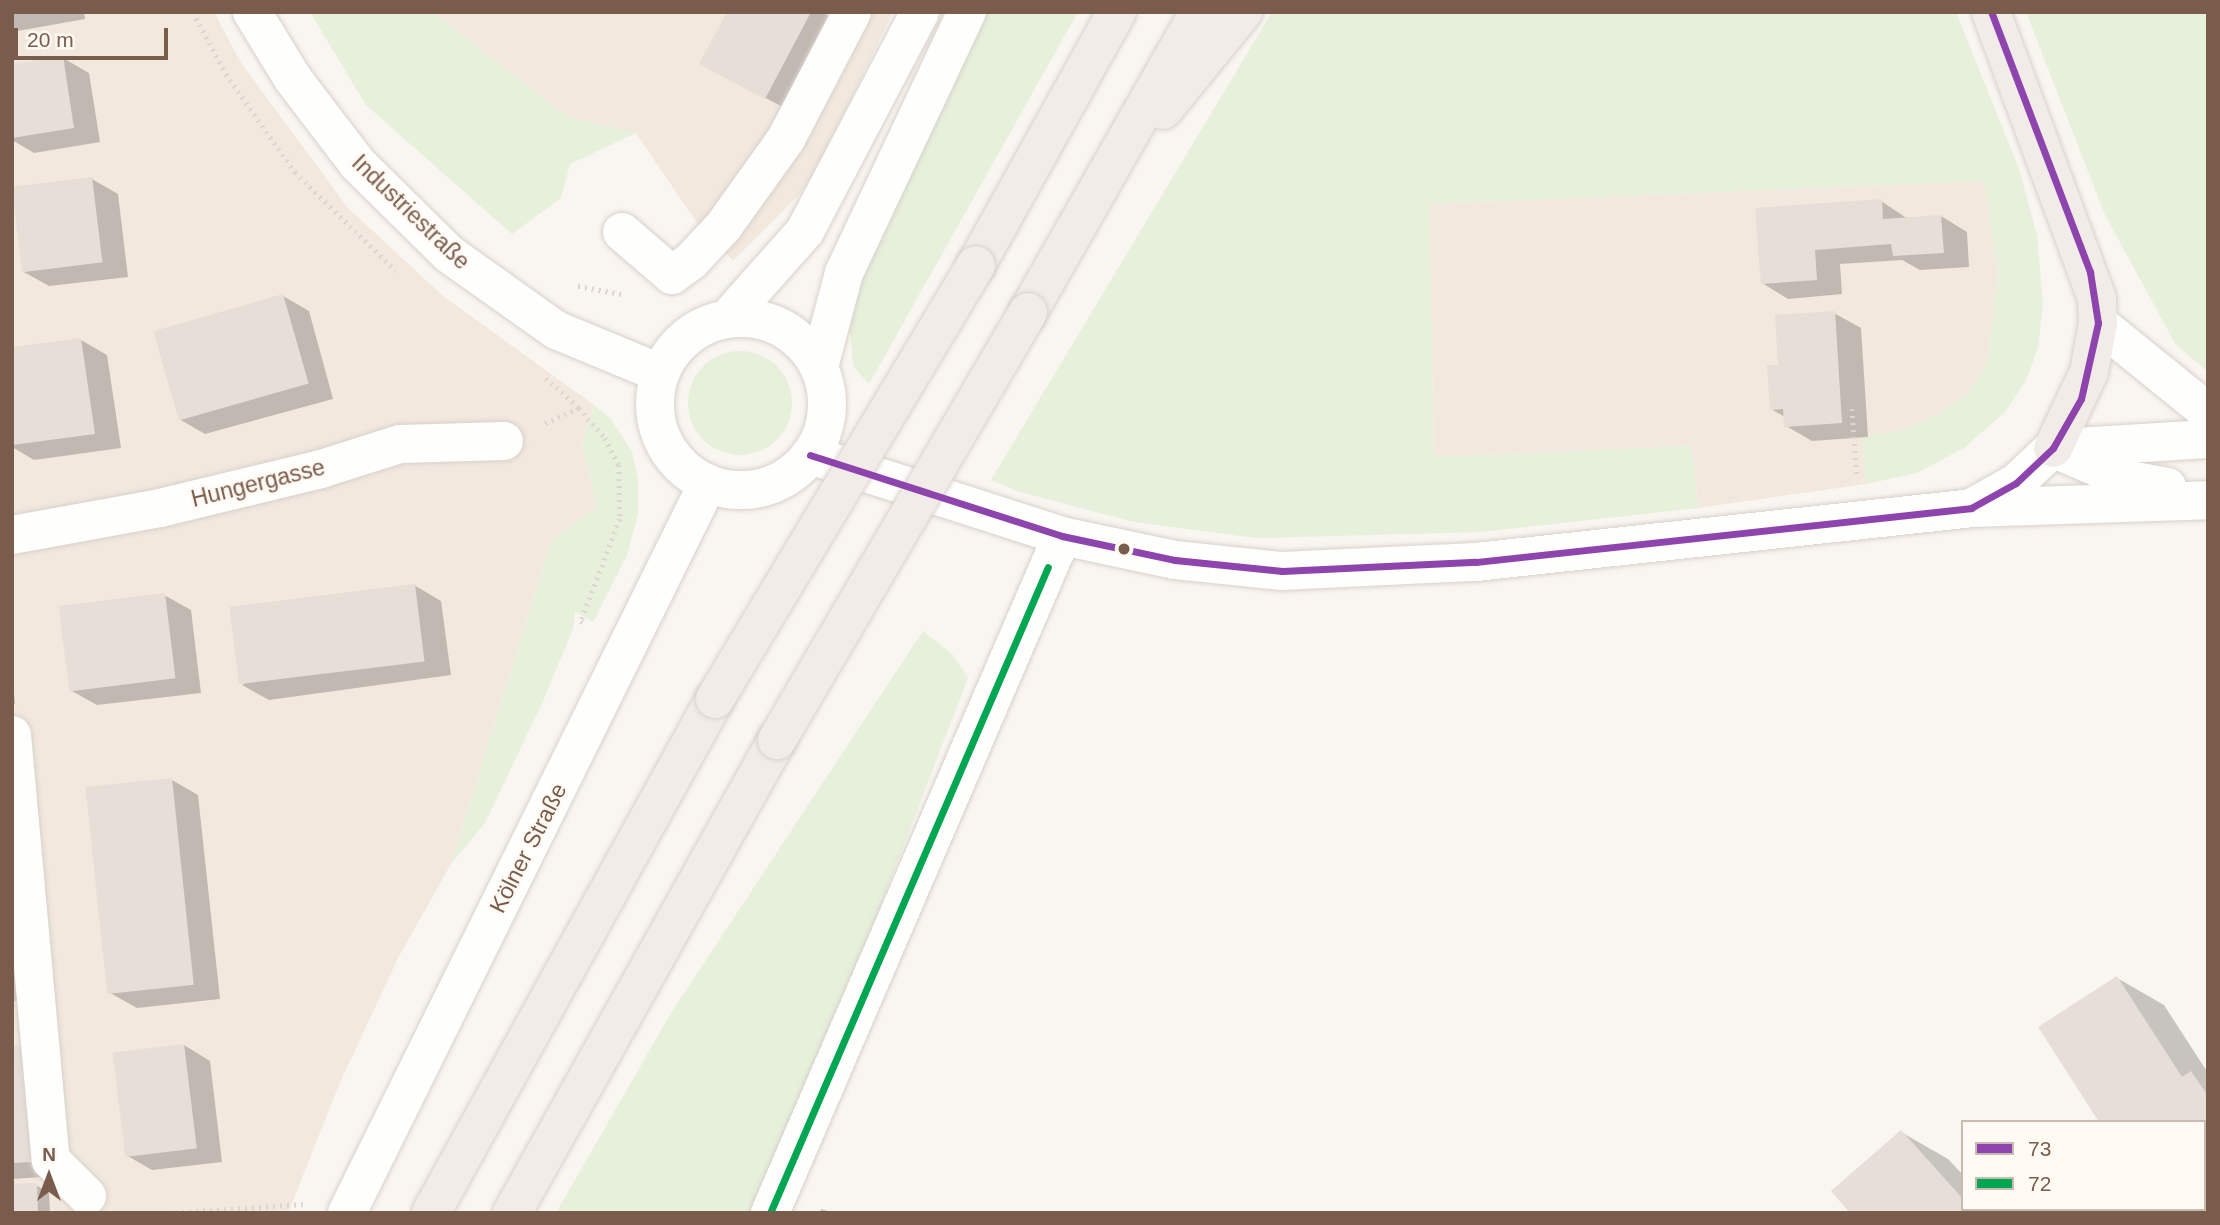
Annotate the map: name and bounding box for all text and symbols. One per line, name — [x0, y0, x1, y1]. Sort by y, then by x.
scale bar — [18, 14, 172, 58]
text: 20 m — [27, 28, 74, 51]
street label: Industriestraße — [346, 149, 476, 275]
street label: Hungergasse — [188, 453, 328, 513]
unlabelled marker — [1117, 542, 1131, 556]
street label: Kölner Straße — [483, 779, 573, 917]
legend — [1961, 1120, 2206, 1211]
text: 73 — [2028, 1137, 2051, 1160]
north arrow — [14, 1141, 84, 1211]
text: N — [42, 1144, 56, 1165]
text: 72 — [2028, 1172, 2051, 1195]

